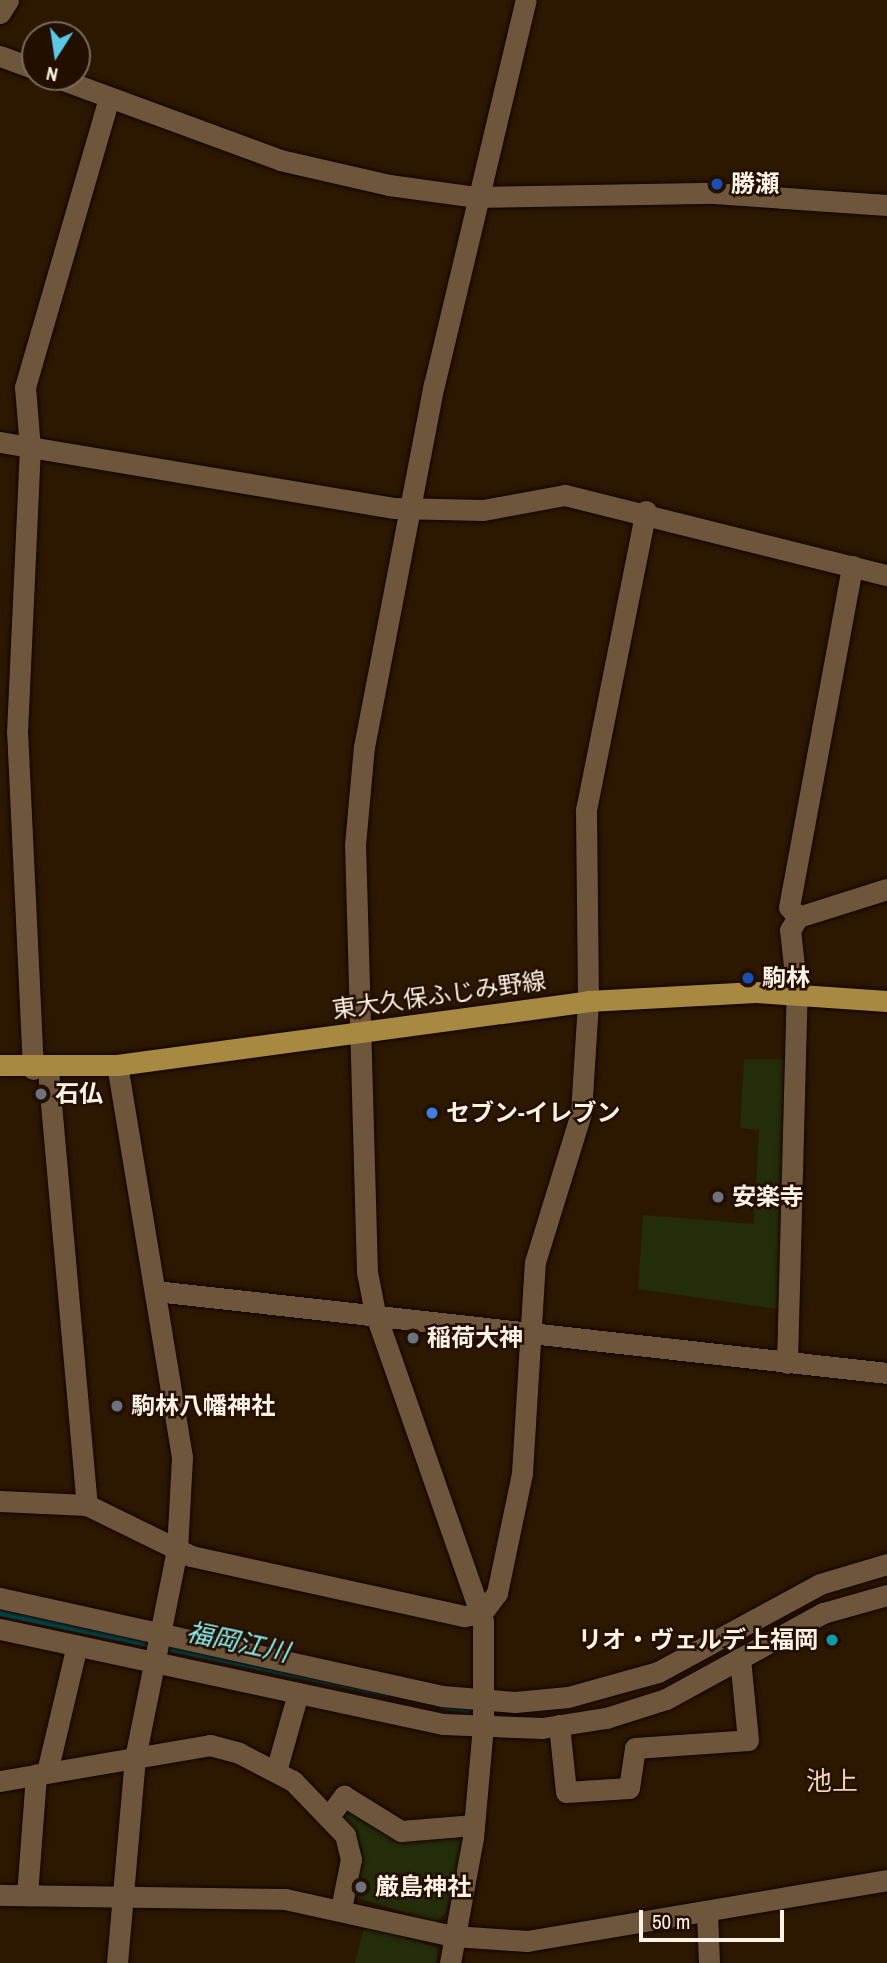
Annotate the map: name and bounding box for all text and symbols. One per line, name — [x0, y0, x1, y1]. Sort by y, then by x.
north arrow — [21, 21, 91, 91]
text: N — [44, 61, 60, 88]
place label: 勝瀬 — [731, 170, 779, 198]
marker: 勝瀬 — [709, 176, 725, 192]
place label: 駒林 — [762, 964, 810, 992]
street label: 東大久保ふじみ野線 — [330, 966, 548, 1024]
marker: 駒林 — [740, 970, 756, 986]
place label: 石仏 — [55, 1080, 103, 1108]
marker: 石仏 — [33, 1086, 49, 1102]
place label: セブン-イレブン — [446, 1099, 621, 1127]
marker: セブン-イレブン — [424, 1105, 440, 1121]
place label: 安楽寺 — [732, 1183, 804, 1211]
marker: 安楽寺 — [710, 1189, 726, 1205]
place label: 稲荷大神 — [427, 1324, 523, 1352]
marker: 稲荷大神 — [405, 1330, 421, 1346]
place label: 駒林八幡神社 — [131, 1392, 275, 1420]
marker: 駒林八幡神社 — [109, 1398, 125, 1414]
water label: 福岡江川 — [184, 1616, 292, 1668]
place label: リオ・ヴェルデ上福岡 — [578, 1626, 818, 1654]
marker: リオ・ヴェルデ上福岡 — [824, 1632, 840, 1648]
district label: 池上 — [806, 1765, 858, 1797]
place label: 厳島神社 — [375, 1873, 471, 1901]
marker: 厳島神社 — [353, 1879, 369, 1895]
scale bar — [642, 1896, 787, 1940]
text: 50 m — [652, 1907, 690, 1936]

